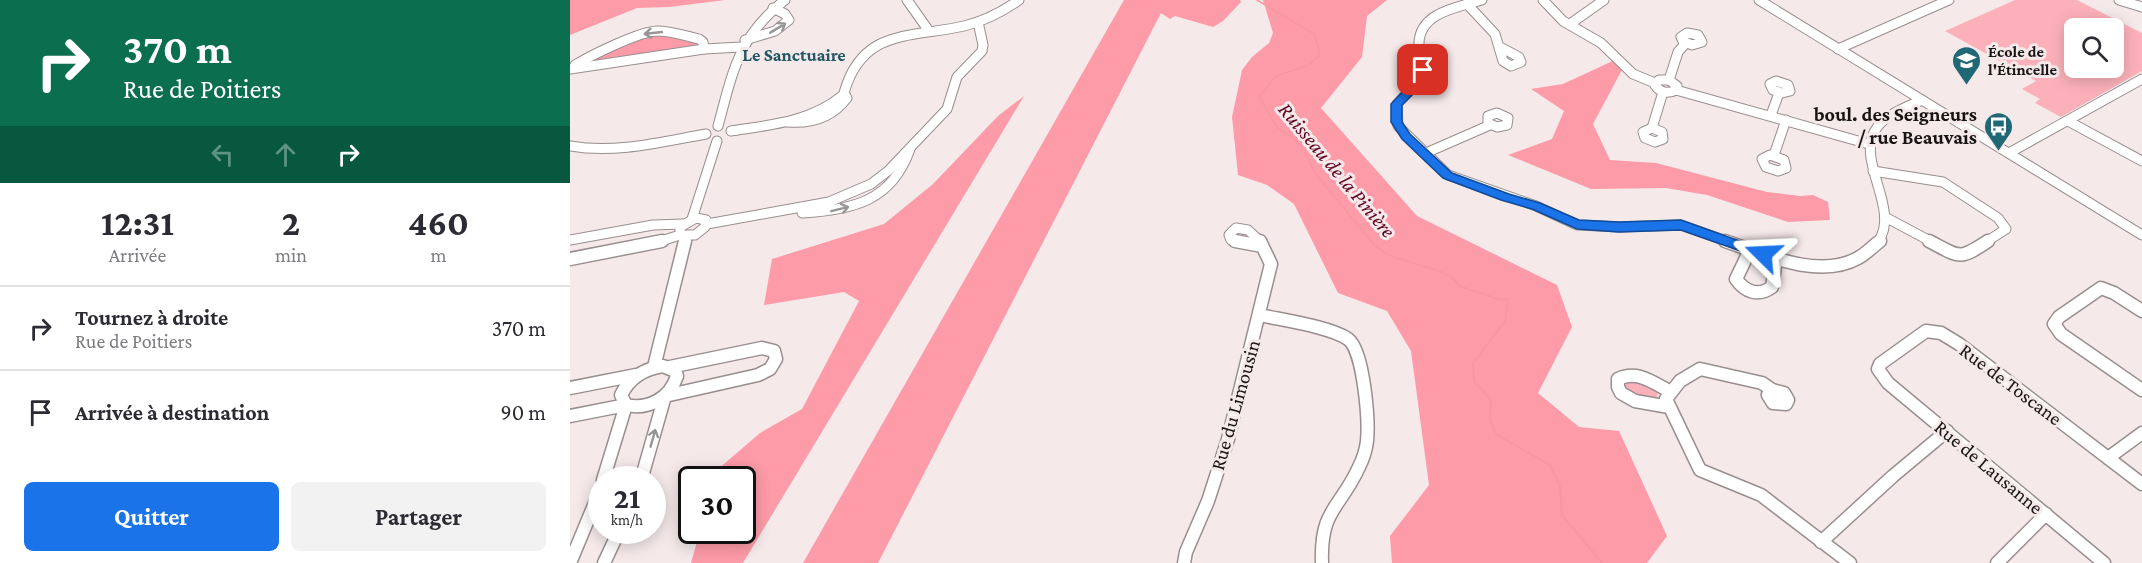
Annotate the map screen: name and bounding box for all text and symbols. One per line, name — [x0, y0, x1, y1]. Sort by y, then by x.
map controls — [2064, 18, 2124, 78]
button: search — [2064, 18, 2124, 78]
one-way arrow — [769, 22, 786, 34]
icon: right — [24, 24, 102, 102]
text: 370 m — [123, 25, 232, 72]
one-way arrow — [644, 28, 663, 39]
place label: École de l'Étincelle — [1988, 43, 2057, 78]
pin — [1397, 44, 1448, 95]
school or university icon: École de l'Étincelle — [1951, 44, 1983, 86]
district label: Le Sanctuaire — [742, 45, 846, 65]
icon: arrive — [1406, 53, 1439, 86]
text: Rue de Poitiers — [123, 74, 281, 104]
water label: Ruisseau de la Pinière — [1274, 98, 1401, 242]
place label: boul. des Seigneurs / rue Beauvais — [1813, 103, 1977, 148]
bus stop icon: boul. des Seigneurs / rue Beauvais — [1982, 110, 2014, 152]
icon: left — [206, 138, 239, 171]
icon: ahead — [269, 138, 302, 171]
icon: right — [332, 138, 365, 171]
text: 12:31 — [101, 203, 174, 243]
text: 2 — [282, 203, 300, 243]
text: 460 — [408, 203, 469, 243]
one-way arrow — [830, 203, 849, 215]
position arrow — [1731, 222, 1795, 286]
text: Arrivée — [109, 244, 166, 266]
text: min — [275, 244, 307, 266]
text: m — [430, 244, 447, 266]
text: Tournez à droite — [75, 305, 228, 330]
icon: right — [24, 312, 57, 345]
text: 370 m — [492, 316, 546, 341]
text: Rue de Poitiers — [75, 330, 192, 352]
street label: Rue du Limousin — [1206, 337, 1264, 473]
street label: Rue de Toscane — [1956, 338, 2067, 430]
icon: arrive — [24, 396, 57, 429]
text: Arrivée à destination — [75, 400, 269, 425]
text: 90 m — [501, 400, 546, 425]
street label: Rue de Lausanne — [1930, 415, 2048, 519]
one-way arrow — [648, 429, 659, 448]
speed limit sign: 30 — [678, 466, 756, 544]
text: 21 — [614, 481, 640, 514]
button: Quitter — [24, 482, 279, 551]
button: Partager — [291, 482, 546, 551]
text: km/h — [611, 512, 643, 528]

